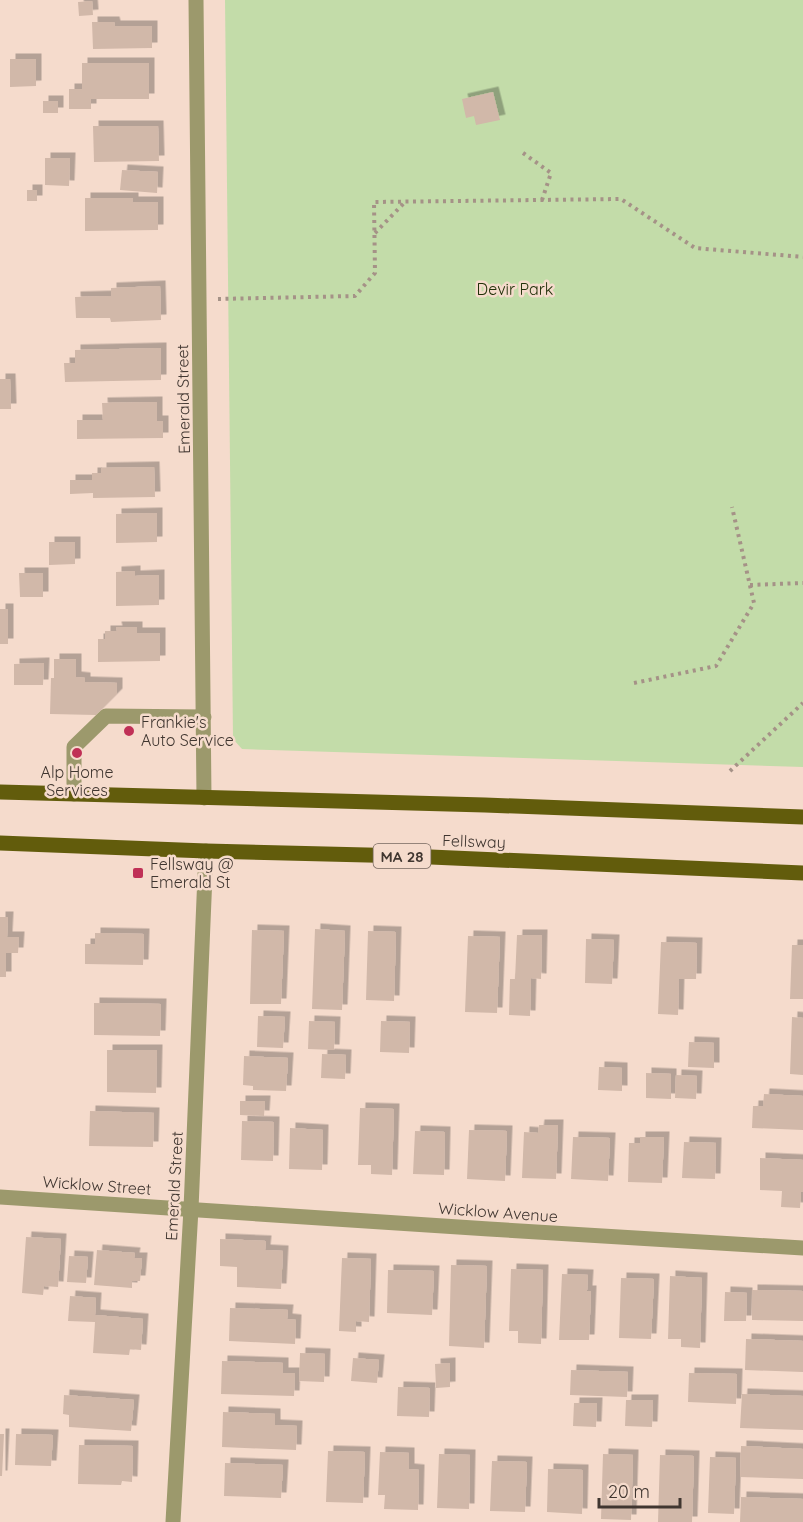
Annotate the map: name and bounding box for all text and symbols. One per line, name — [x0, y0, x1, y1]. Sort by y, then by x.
park label: Devir Park — [477, 279, 553, 299]
street label: Emerald Street — [172, 344, 194, 454]
place label: Frankie's Auto Service — [141, 712, 234, 750]
marker: Frankie's Auto Service — [122, 724, 136, 738]
marker: Alp Home Services — [70, 746, 84, 760]
place label: Alp Home Services — [41, 762, 113, 800]
street label: Fellsway — [442, 830, 506, 852]
road number: MA 28 — [374, 844, 430, 868]
place label: Fellsway @ Emerald St — [150, 854, 234, 892]
marker: Fellsway @ Emerald St — [131, 866, 145, 880]
street label: Emerald Street — [161, 1131, 187, 1241]
street label: Wicklow Street — [42, 1171, 152, 1199]
street label: Wicklow Avenue — [437, 1198, 559, 1226]
scale bar — [599, 1471, 680, 1509]
text: 20 m — [608, 1480, 650, 1503]

